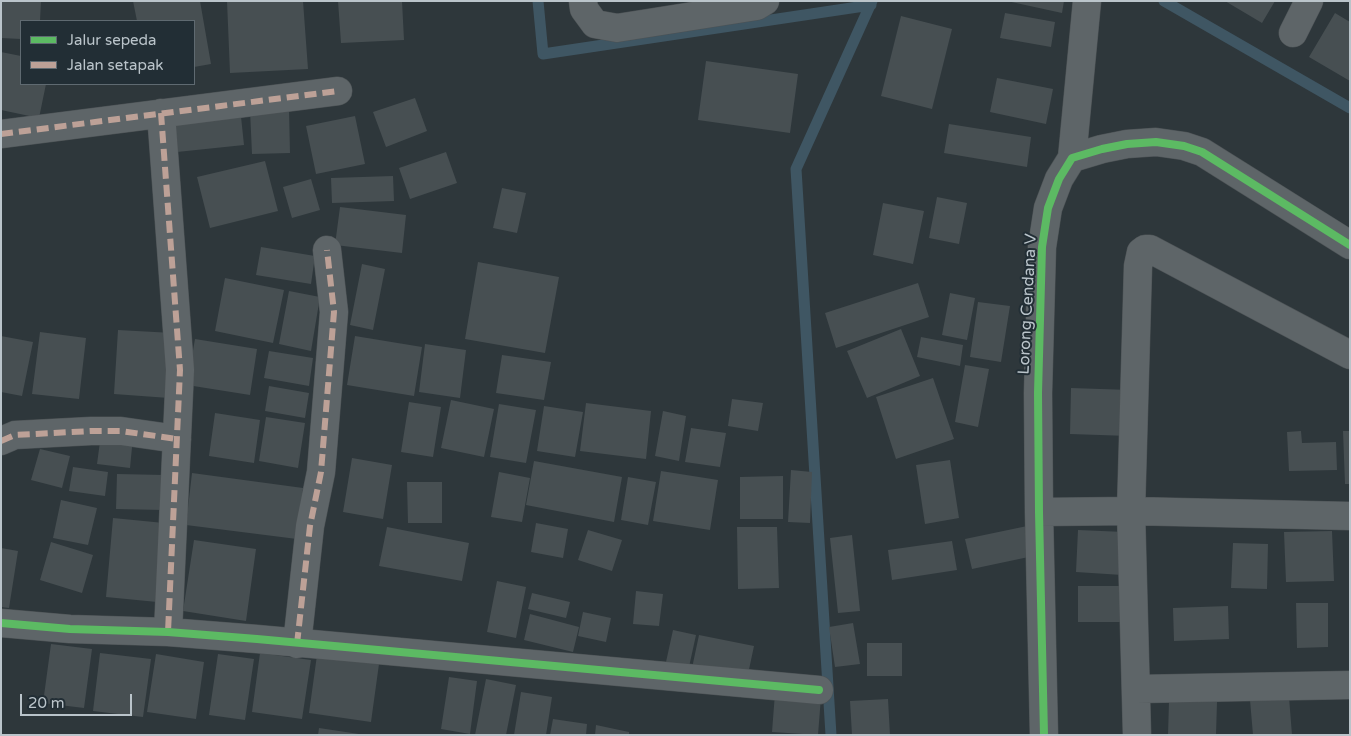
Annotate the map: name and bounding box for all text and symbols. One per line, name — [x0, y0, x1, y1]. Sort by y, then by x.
legend — [20, 20, 195, 85]
text: Jalur sepeda — [67, 31, 156, 49]
text: Jalan setapak — [67, 56, 164, 74]
street label: Lorong Cendana V — [1015, 233, 1041, 375]
scale bar — [22, 684, 135, 716]
text: 20 m — [28, 694, 65, 712]

